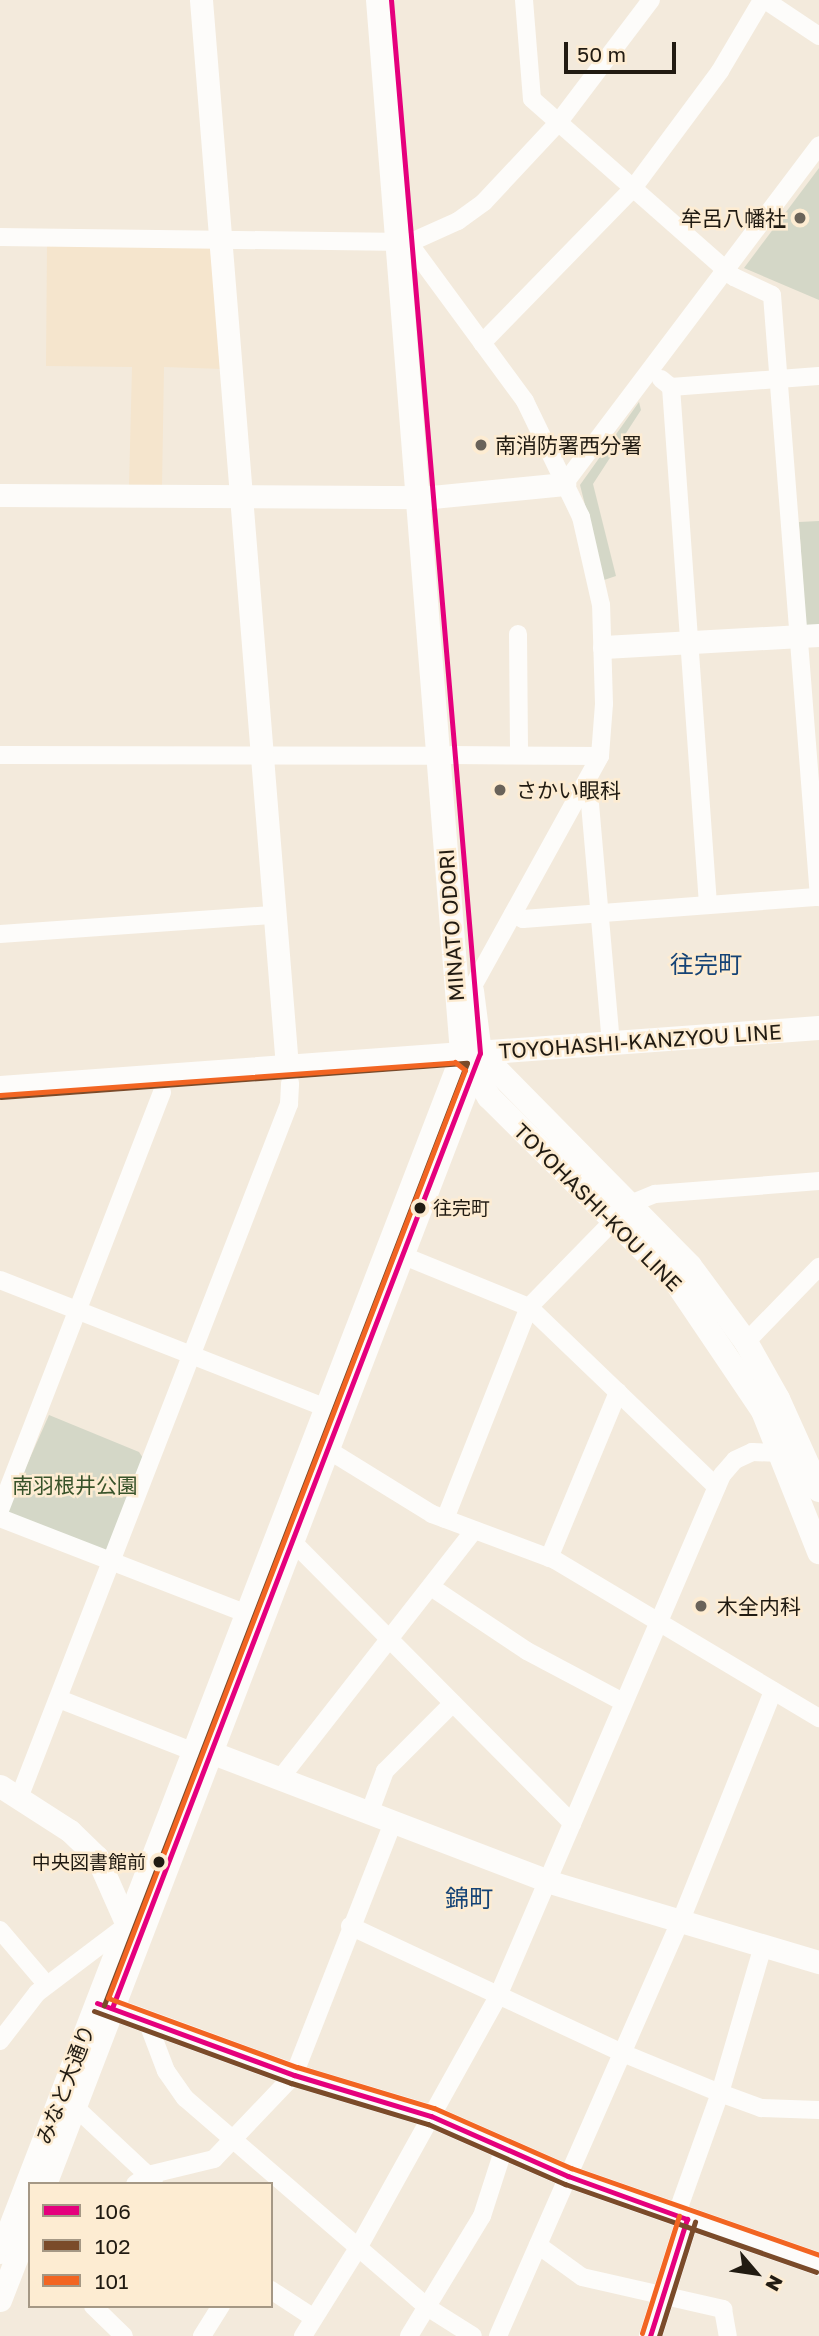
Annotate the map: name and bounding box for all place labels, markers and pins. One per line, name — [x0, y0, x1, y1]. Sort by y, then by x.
place label: 牟呂八幡社 — [681, 205, 786, 231]
marker: 牟呂八幡社 — [792, 210, 808, 226]
place label: 南消防署西分署 — [495, 432, 642, 458]
marker: 南消防署西分署 — [473, 437, 489, 453]
place label: さかい眼科 — [516, 777, 621, 803]
marker: さかい眼科 — [490, 780, 510, 800]
place label: 往完町 — [433, 1197, 490, 1219]
marker: 往完町 — [413, 1201, 427, 1215]
place label: 木全内科 — [717, 1593, 801, 1619]
marker: 木全内科 — [691, 1596, 711, 1616]
place label: 中央図書館前 — [32, 1851, 146, 1873]
marker: 中央図書館前 — [152, 1855, 166, 1869]

